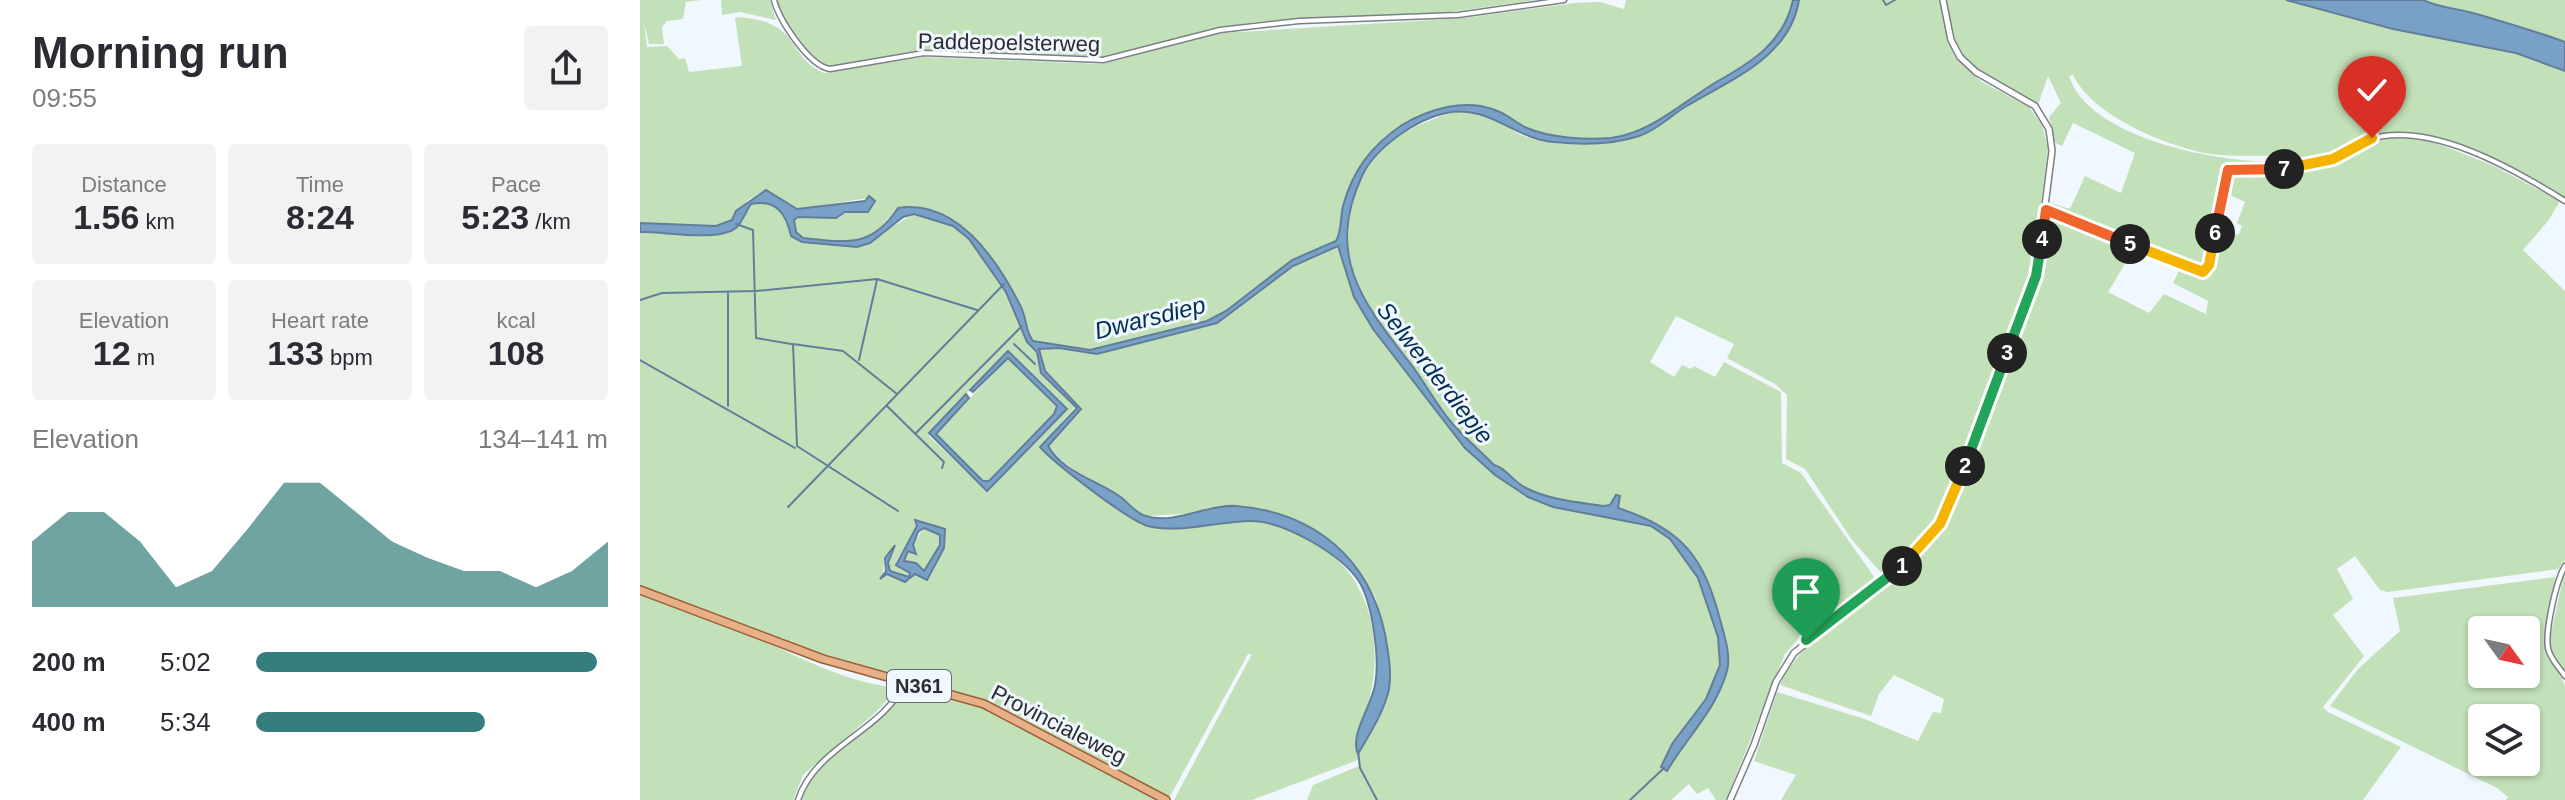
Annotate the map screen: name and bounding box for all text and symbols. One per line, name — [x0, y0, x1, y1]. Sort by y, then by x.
button: share — [524, 26, 608, 110]
text: Morning run — [32, 28, 289, 77]
street label: Paddepoelsterweg — [918, 28, 1100, 57]
pin — [2338, 56, 2406, 138]
icon: check — [2350, 68, 2394, 112]
text: 09:55 — [32, 83, 97, 113]
pin: 7 — [2264, 149, 2304, 189]
text: 7 — [2278, 156, 2290, 181]
text: Distance — [81, 172, 167, 197]
text: Time — [296, 172, 344, 197]
text: Pace — [491, 172, 541, 197]
text: 1.56 — [73, 198, 139, 236]
text: 8:24 — [286, 198, 354, 236]
text: 5:23 — [461, 198, 529, 236]
text: km — [139, 209, 175, 234]
text: /km — [529, 209, 571, 234]
pin: 6 — [2195, 213, 2235, 253]
pin: 4 — [2022, 219, 2062, 259]
text: 6 — [2209, 220, 2221, 245]
pin: 5 — [2110, 224, 2150, 264]
text: 4 — [2036, 226, 2048, 251]
text: 5 — [2124, 231, 2136, 256]
water label: Dwarsdiep — [1092, 291, 1208, 344]
water label: Selwerderdiepje — [1372, 297, 1499, 449]
text: Elevation — [79, 308, 169, 333]
text: Heart rate — [271, 308, 369, 333]
text: kcal — [496, 308, 536, 333]
pin: 3 — [1987, 333, 2027, 373]
text: 12 — [93, 334, 131, 372]
text: 133 — [267, 334, 324, 372]
text: 108 — [488, 334, 544, 372]
text: 3 — [2001, 340, 2013, 365]
text: m — [131, 345, 155, 370]
text: bpm — [324, 345, 373, 370]
text: Elevation — [32, 424, 139, 454]
text: 134–141 m — [478, 424, 608, 454]
pin: 2 — [1945, 446, 1985, 486]
text: 2 — [1959, 453, 1971, 478]
pin: 1 — [1882, 546, 1922, 586]
text: 1 — [1896, 553, 1908, 578]
pin — [1772, 558, 1840, 640]
icon: arrive — [1784, 570, 1828, 614]
north arrow — [2468, 616, 2540, 688]
map controls — [2468, 616, 2540, 776]
text: 200 m — [32, 647, 106, 677]
text: 5:02 — [160, 647, 211, 677]
road number: N361 — [887, 670, 951, 702]
street label: Provincialeweg — [987, 680, 1130, 769]
button: layers — [2468, 704, 2540, 776]
text: 400 m — [32, 707, 106, 737]
text: 5:34 — [160, 707, 211, 737]

